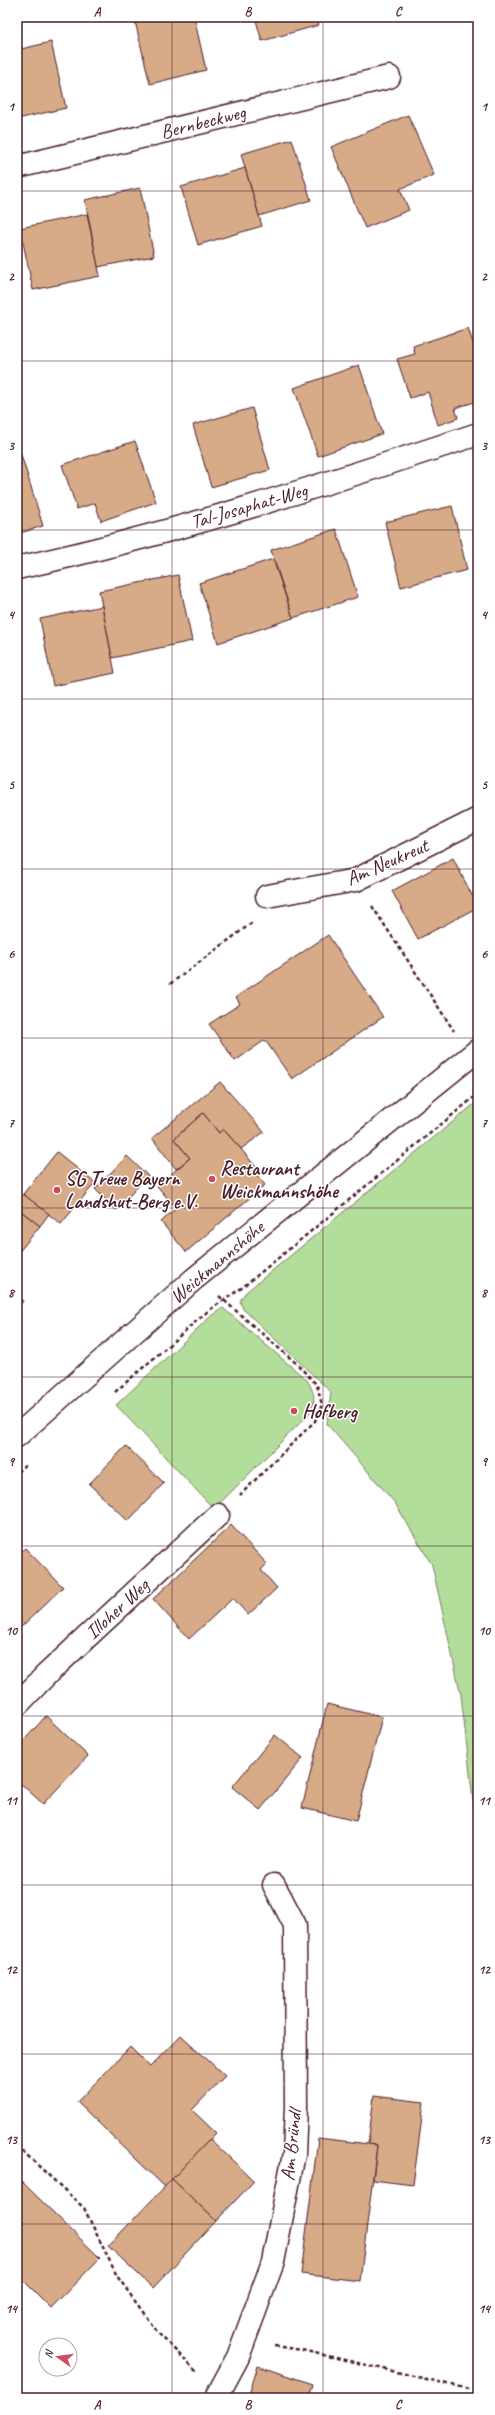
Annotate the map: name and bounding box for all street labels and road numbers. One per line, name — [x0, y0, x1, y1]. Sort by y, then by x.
street label: Bernbeckweg — [158, 99, 249, 145]
street label: Tal-Josaphat-Weg — [188, 477, 311, 535]
street label: Am Neukreut — [342, 832, 434, 891]
street label: Weickmannshöhe — [165, 1214, 270, 1309]
street label: Illoher Weg — [80, 1572, 155, 1645]
street label: Am Bründl — [275, 2105, 308, 2182]

